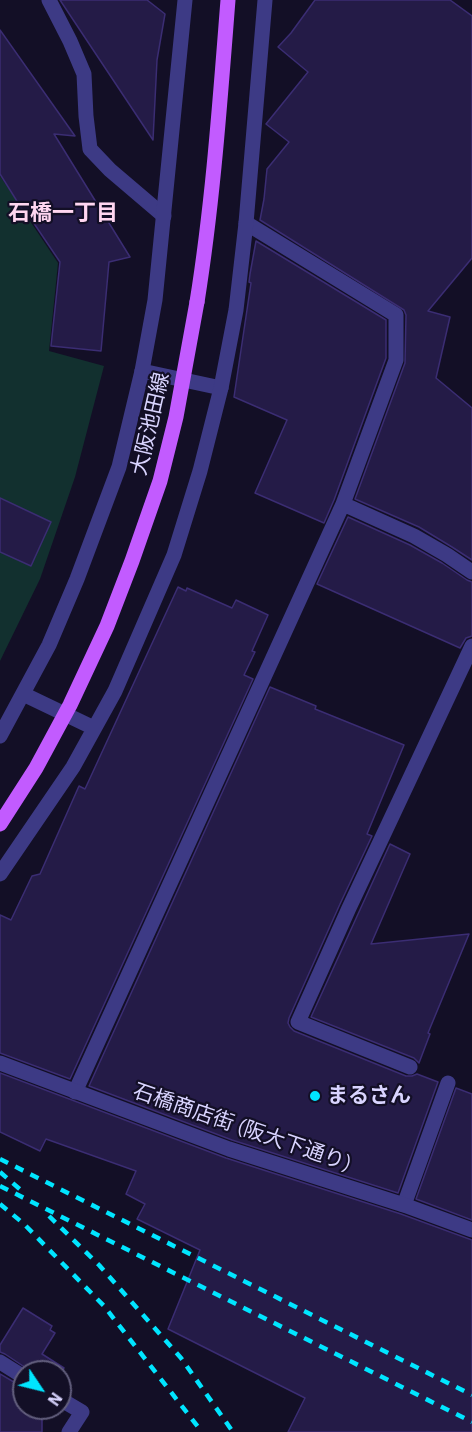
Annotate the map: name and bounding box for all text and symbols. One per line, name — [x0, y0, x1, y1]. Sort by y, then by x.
district label: 石橋一丁目 — [8, 201, 118, 227]
street label: 大阪池田線 — [127, 370, 175, 478]
street label: 石橋商店街 (阪大下通り) — [130, 1079, 354, 1177]
place label: まるさん — [327, 1083, 411, 1109]
marker: まるさん — [308, 1089, 322, 1103]
north arrow — [12, 1360, 72, 1420]
text: N — [44, 1389, 67, 1410]

